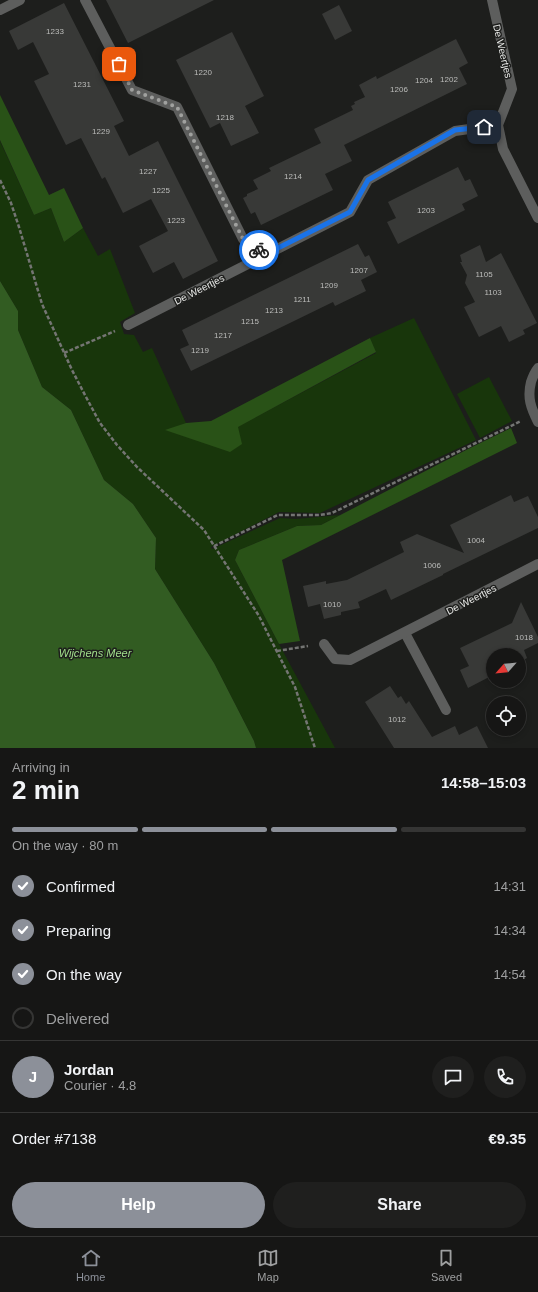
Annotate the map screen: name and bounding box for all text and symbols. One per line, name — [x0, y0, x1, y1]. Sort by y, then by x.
street label: De Weertjes — [491, 23, 514, 79]
house number: 1233 — [46, 27, 64, 36]
pin — [102, 47, 136, 81]
icon: bag — [108, 53, 130, 75]
house number: 1220 — [194, 68, 212, 77]
house number: 1202 — [440, 75, 458, 84]
house number: 1204 — [415, 76, 433, 85]
house number: 1231 — [73, 80, 91, 89]
house number: 1206 — [390, 85, 408, 94]
pin — [467, 110, 501, 144]
house number: 1218 — [216, 113, 234, 122]
icon: home — [473, 116, 495, 138]
house number: 1229 — [92, 127, 110, 136]
house number: 1227 — [139, 167, 157, 176]
house number: 1214 — [284, 172, 302, 181]
house number: 1225 — [152, 186, 170, 195]
house number: 1203 — [417, 206, 435, 215]
house number: 1223 — [167, 216, 185, 225]
courier — [239, 230, 279, 270]
icon: bike — [248, 239, 270, 261]
house number: 1207 — [350, 266, 368, 275]
house number: 1105 — [475, 270, 493, 279]
street label: De Weertjes — [172, 272, 226, 307]
house number: 1209 — [320, 281, 338, 290]
house number: 1103 — [484, 288, 502, 297]
house number: 1211 — [293, 295, 311, 304]
house number: 1213 — [265, 306, 283, 315]
house number: 1215 — [241, 317, 259, 326]
house number: 1217 — [214, 331, 232, 340]
house number: 1219 — [191, 346, 209, 355]
house number: 1004 — [467, 536, 485, 545]
house number: 1006 — [423, 561, 441, 570]
street label: De Weertjes — [444, 582, 498, 617]
house number: 1010 — [323, 600, 341, 609]
house number: 1018 — [515, 633, 533, 642]
water label: Wijchens Meer — [59, 647, 133, 659]
north arrow — [486, 648, 526, 688]
map controls — [486, 648, 526, 736]
button: locate — [486, 696, 526, 736]
house number: 1012 — [388, 715, 406, 724]
text: Arriving in — [12, 760, 70, 775]
text: 14:58–15:03 — [441, 774, 526, 791]
text: 2 min — [12, 775, 80, 805]
text: On the way · 80 m — [12, 838, 118, 853]
icon: check — [12, 875, 34, 897]
text: Confirmed — [46, 878, 115, 895]
text: 14:31 — [493, 879, 526, 894]
icon: check — [12, 919, 34, 941]
text: Preparing — [46, 922, 111, 939]
text: 14:34 — [493, 923, 526, 938]
icon: check — [12, 963, 34, 985]
text: On the way — [46, 966, 122, 983]
text: 14:54 — [493, 967, 526, 982]
text: Delivered — [46, 1010, 109, 1027]
button: chat — [432, 1056, 474, 1098]
button: phone — [484, 1056, 526, 1098]
text: Jordan — [64, 1061, 114, 1078]
text: J — [29, 1068, 37, 1085]
text: Courier · 4.8 — [64, 1078, 136, 1093]
text: Order #7138 — [12, 1130, 96, 1147]
text: €9.35 — [488, 1130, 526, 1147]
button: Help — [12, 1182, 265, 1228]
button: Share — [273, 1182, 526, 1228]
tab: Home — [76, 1247, 105, 1283]
tab: Map — [257, 1247, 279, 1283]
tab: Saved — [431, 1247, 462, 1283]

